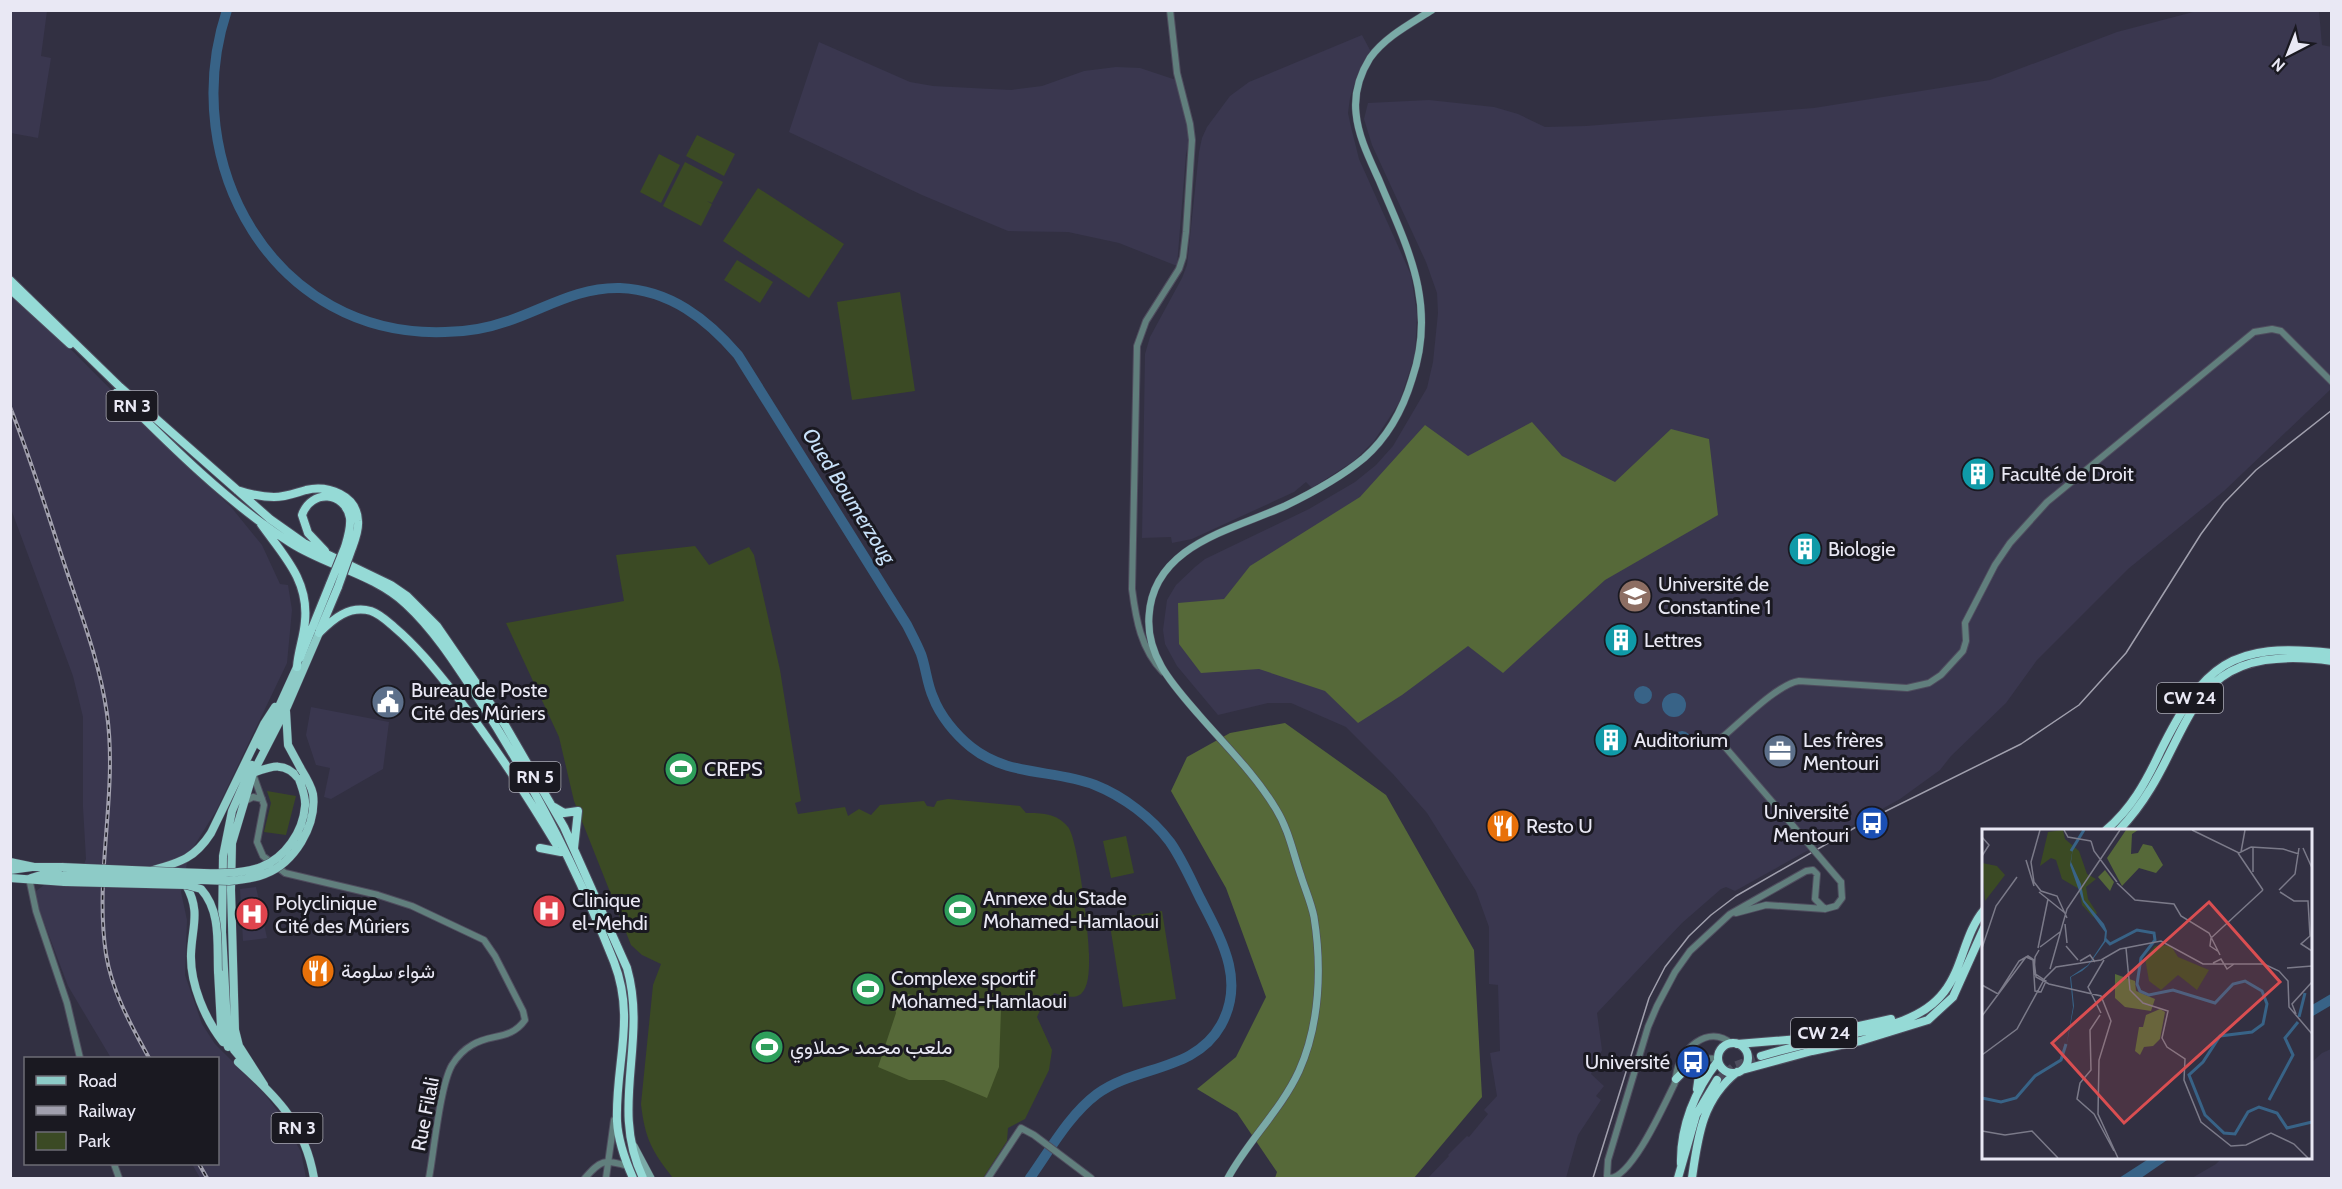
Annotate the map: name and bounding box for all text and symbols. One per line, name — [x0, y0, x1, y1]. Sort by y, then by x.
north arrow — [2258, 24, 2318, 84]
text: N — [2268, 54, 2289, 76]
road number: RN 3 — [106, 391, 158, 421]
water label: Oued Boumerzoug — [798, 423, 902, 569]
building icon: Faculté de Droit — [1960, 456, 1996, 492]
place label: Faculté de Droit — [2001, 462, 2134, 486]
building icon: Biologie — [1787, 531, 1823, 567]
place label: Biologie — [1828, 537, 1896, 561]
place label: Université de Constantine 1 — [1658, 572, 1771, 619]
school or university icon: Université de Constantine 1 — [1617, 578, 1653, 614]
building icon: Lettres — [1603, 622, 1639, 658]
place label: Lettres — [1644, 628, 1702, 652]
place label: Bureau de Poste Cité des Mûriers — [411, 678, 547, 725]
road number: CW 24 — [2157, 683, 2223, 713]
public building icon: Bureau de Poste Cité des Mûriers — [370, 684, 406, 720]
building icon: Auditorium — [1593, 722, 1629, 758]
place label: Auditorium — [1634, 728, 1728, 752]
place label: Les frères Mentouri — [1803, 728, 1883, 775]
office icon: Les frères Mentouri — [1762, 733, 1798, 769]
sports icon: CREPS — [663, 751, 699, 787]
place label: CREPS — [704, 757, 763, 781]
road number: RN 5 — [510, 762, 560, 792]
place label: Université Mentouri — [1764, 800, 1849, 847]
bus stop icon: Université Mentouri — [1854, 805, 1890, 841]
restaurant icon: Resto U — [1485, 808, 1521, 844]
place label: Resto U — [1526, 814, 1593, 838]
inset map — [1982, 829, 2312, 1159]
place label: Annexe du Stade Mohamed-Hamlaoui — [983, 886, 1159, 933]
place label: Clinique el-Mehdi — [572, 888, 648, 935]
place label: Polyclinique Cité des Mûriers — [275, 891, 410, 938]
sports icon: Annexe du Stade Mohamed-Hamlaoui — [942, 892, 978, 928]
hospital icon: Clinique el-Mehdi — [531, 893, 567, 929]
hospital icon: Polyclinique Cité des Mûriers — [234, 896, 270, 932]
restaurant icon: شواء سلومة — [300, 953, 336, 989]
place label: شواء سلومة — [341, 959, 435, 984]
place label: Complexe sportif Mohamed-Hamlaoui — [891, 966, 1067, 1013]
sports icon: Complexe sportif Mohamed-Hamlaoui — [850, 971, 886, 1007]
road number: CW 24 — [1791, 1018, 1857, 1048]
sports icon: ملعب محمد حملاوي — [749, 1029, 785, 1065]
place label: ملعب محمد حملاوي — [790, 1035, 952, 1064]
bus stop icon: Université — [1675, 1044, 1711, 1080]
place label: Université — [1585, 1050, 1670, 1074]
legend — [24, 1057, 219, 1165]
text: Road — [78, 1070, 117, 1092]
street label: Rue Filali — [406, 1075, 444, 1153]
text: Railway — [78, 1100, 136, 1122]
road number: RN 3 — [272, 1113, 322, 1143]
text: Park — [78, 1130, 111, 1152]

